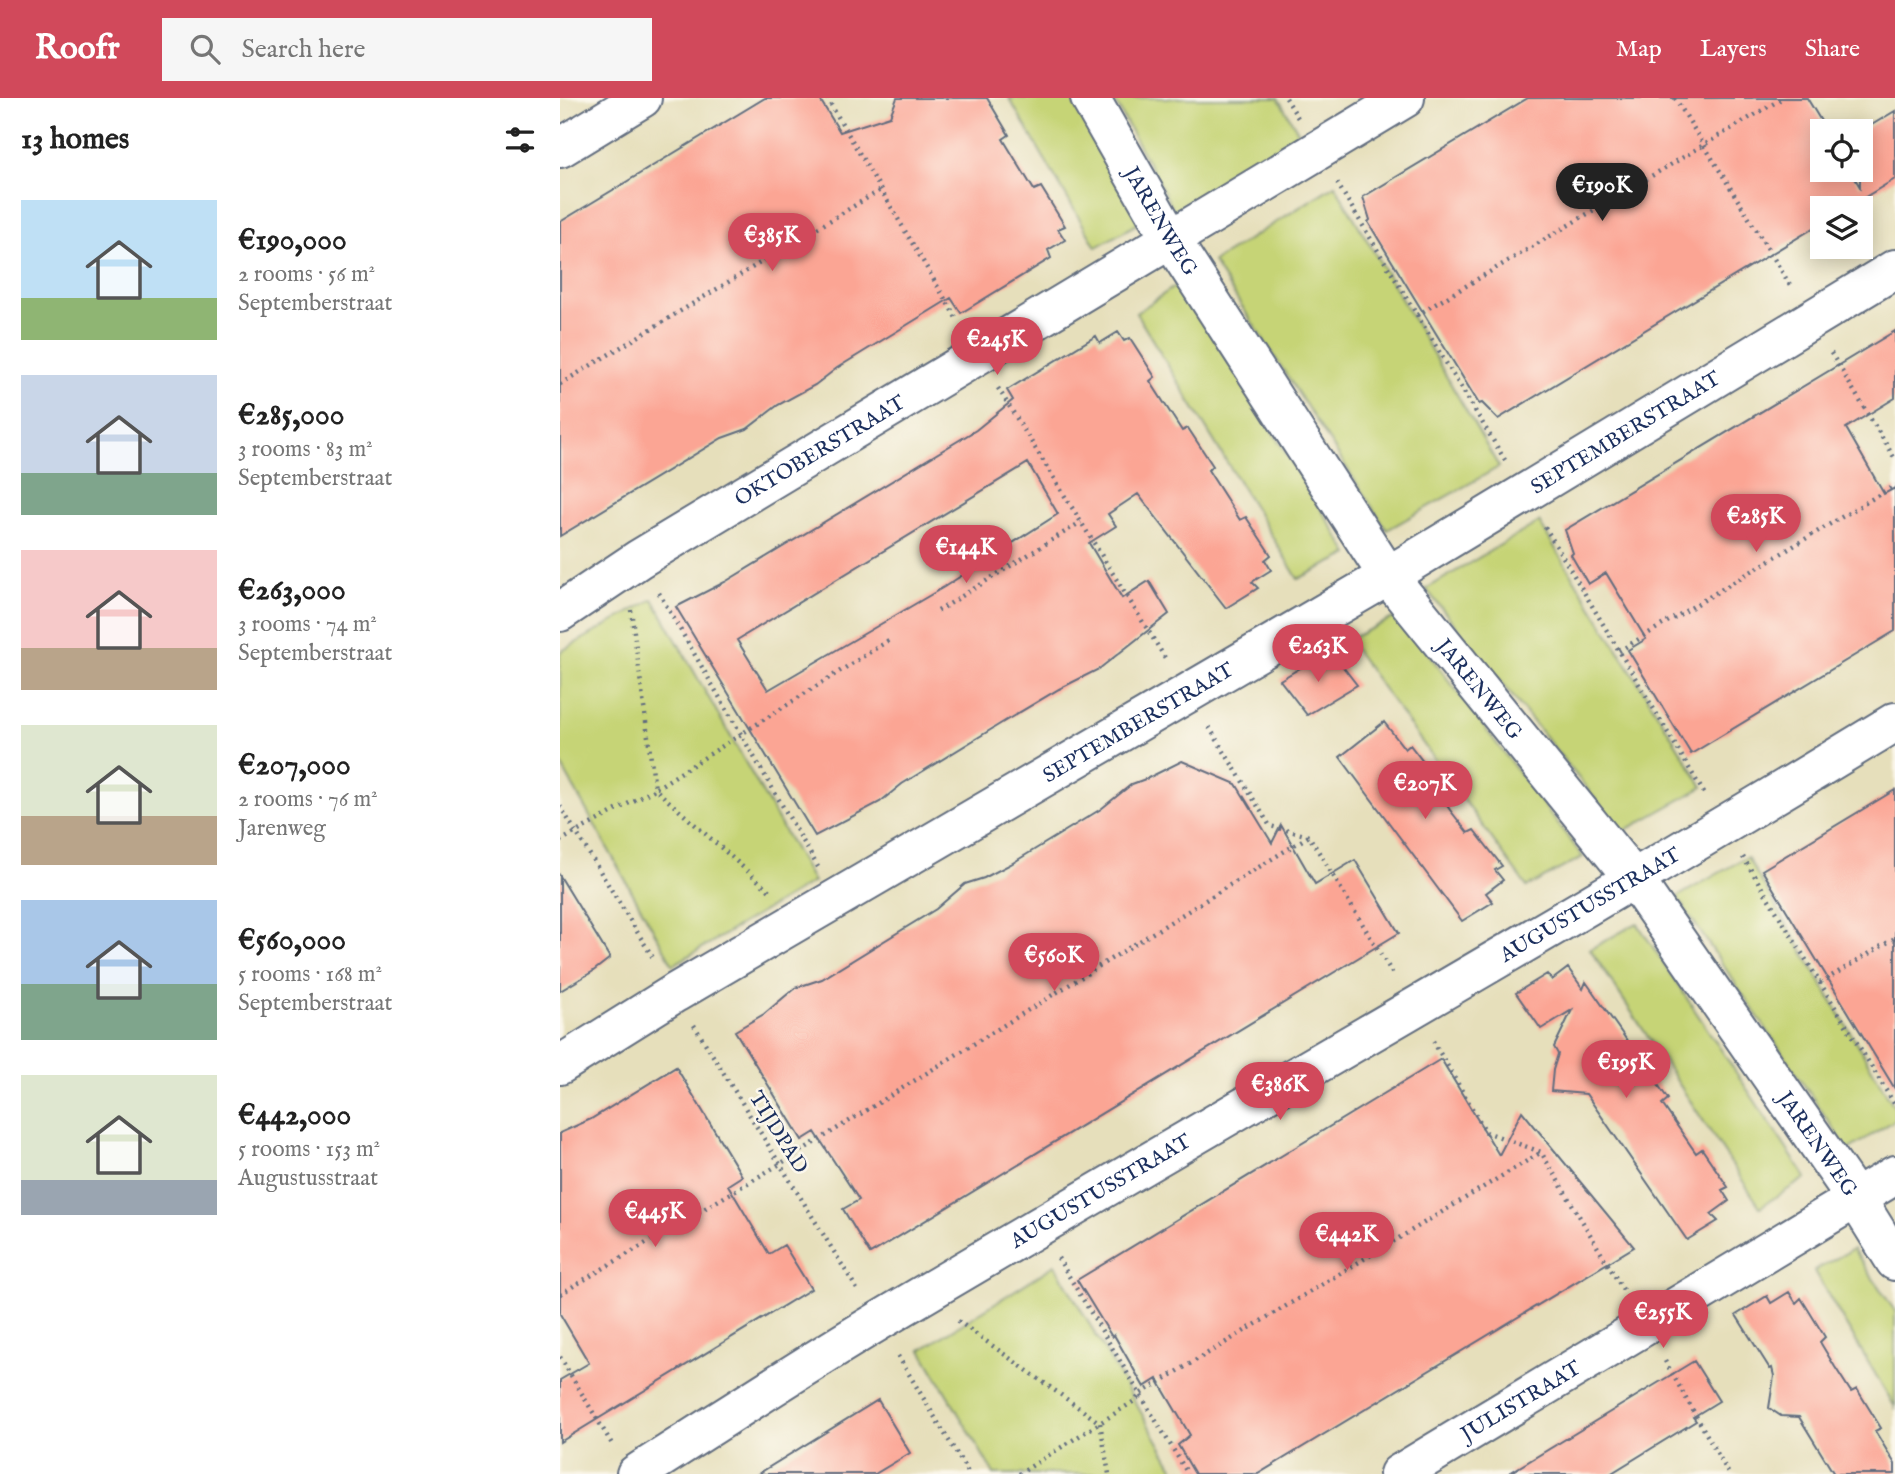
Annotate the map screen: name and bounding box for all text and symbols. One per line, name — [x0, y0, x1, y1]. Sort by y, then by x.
search box — [162, 18, 652, 81]
text: Roofr — [35, 28, 120, 70]
icon: search — [186, 30, 224, 68]
text: Search here — [242, 33, 365, 66]
text: Map — [1616, 34, 1662, 65]
text: Layers — [1700, 34, 1767, 65]
text: Share — [1805, 34, 1860, 65]
map controls — [1810, 119, 1873, 259]
button: locate — [1810, 119, 1873, 182]
text: 13 homes — [21, 121, 129, 159]
icon: filters — [501, 121, 539, 159]
street label: JARENWEG — [1116, 161, 1203, 282]
pin: €190K — [1553, 164, 1651, 223]
text: €190K — [1572, 171, 1632, 200]
button: layers — [1810, 196, 1873, 259]
pin: €385K — [723, 214, 821, 273]
text: €385K — [744, 221, 800, 250]
text: €190,000 — [238, 222, 347, 260]
icon: home — [77, 228, 161, 312]
text: 2 rooms · 56 m² — [238, 260, 375, 289]
text: Septemberstraat — [238, 289, 392, 318]
pin: €245K — [948, 317, 1046, 377]
text: €245K — [967, 325, 1027, 354]
street label: SEPTEMBERSTRAAT — [1526, 366, 1726, 501]
street label: OKTOBERSTRAAT — [730, 390, 911, 513]
text: €285,000 — [238, 397, 344, 435]
icon: home — [77, 403, 161, 487]
text: 3 rooms · 83 m² — [238, 435, 373, 464]
text: Septemberstraat — [238, 464, 392, 493]
pin: €285K — [1707, 494, 1805, 554]
text: €285K — [1727, 502, 1785, 531]
pin: €144K — [917, 526, 1015, 585]
text: €144K — [935, 533, 997, 562]
text: €263,000 — [238, 572, 346, 610]
icon: home — [77, 578, 161, 662]
text: 3 rooms · 74 m² — [238, 610, 377, 639]
pin: €263K — [1269, 624, 1367, 684]
text: €263K — [1288, 632, 1348, 661]
street label: JARENWEG — [1428, 632, 1528, 746]
text: Septemberstraat — [238, 639, 392, 668]
street label: SEPTEMBERSTRAAT — [1038, 657, 1240, 790]
text: €207,000 — [238, 747, 351, 785]
icon: home — [77, 753, 161, 837]
pin: €207K — [1376, 762, 1474, 821]
text: €207K — [1394, 769, 1456, 798]
text: 2 rooms · 76 m² — [238, 785, 378, 814]
text: Jarenweg — [238, 814, 326, 843]
street label: AUGUSTUSSTRAAT — [1495, 842, 1686, 970]
text: €560,000 — [238, 922, 346, 960]
icon: home — [77, 928, 161, 1012]
pin: €560K — [1005, 934, 1103, 993]
text: €560K — [1024, 941, 1084, 970]
text: 5 rooms · 168 m² — [238, 960, 382, 989]
text: Septemberstraat — [238, 989, 392, 1018]
pin: €195K — [1577, 1040, 1675, 1100]
text: €195K — [1597, 1048, 1655, 1077]
pin: €386K — [1231, 1062, 1329, 1122]
text: €386K — [1251, 1070, 1309, 1099]
street label: JARENWEG — [1770, 1085, 1863, 1203]
street label: TIJDPAD — [742, 1087, 814, 1179]
text: €442,000 — [238, 1097, 351, 1135]
icon: home — [77, 1103, 161, 1187]
street label: AUGUSTUSSTRAAT — [1005, 1128, 1197, 1256]
text: 5 rooms · 153 m² — [238, 1135, 380, 1164]
text: Augustusstraat — [238, 1164, 378, 1193]
pin: €445K — [606, 1190, 704, 1249]
text: €445K — [625, 1197, 685, 1226]
pin: €442K — [1298, 1212, 1396, 1272]
text: €442K — [1315, 1220, 1379, 1249]
pin: €255K — [1614, 1290, 1712, 1350]
text: €255K — [1634, 1298, 1692, 1327]
street label: JULISTRAAT — [1455, 1355, 1587, 1450]

